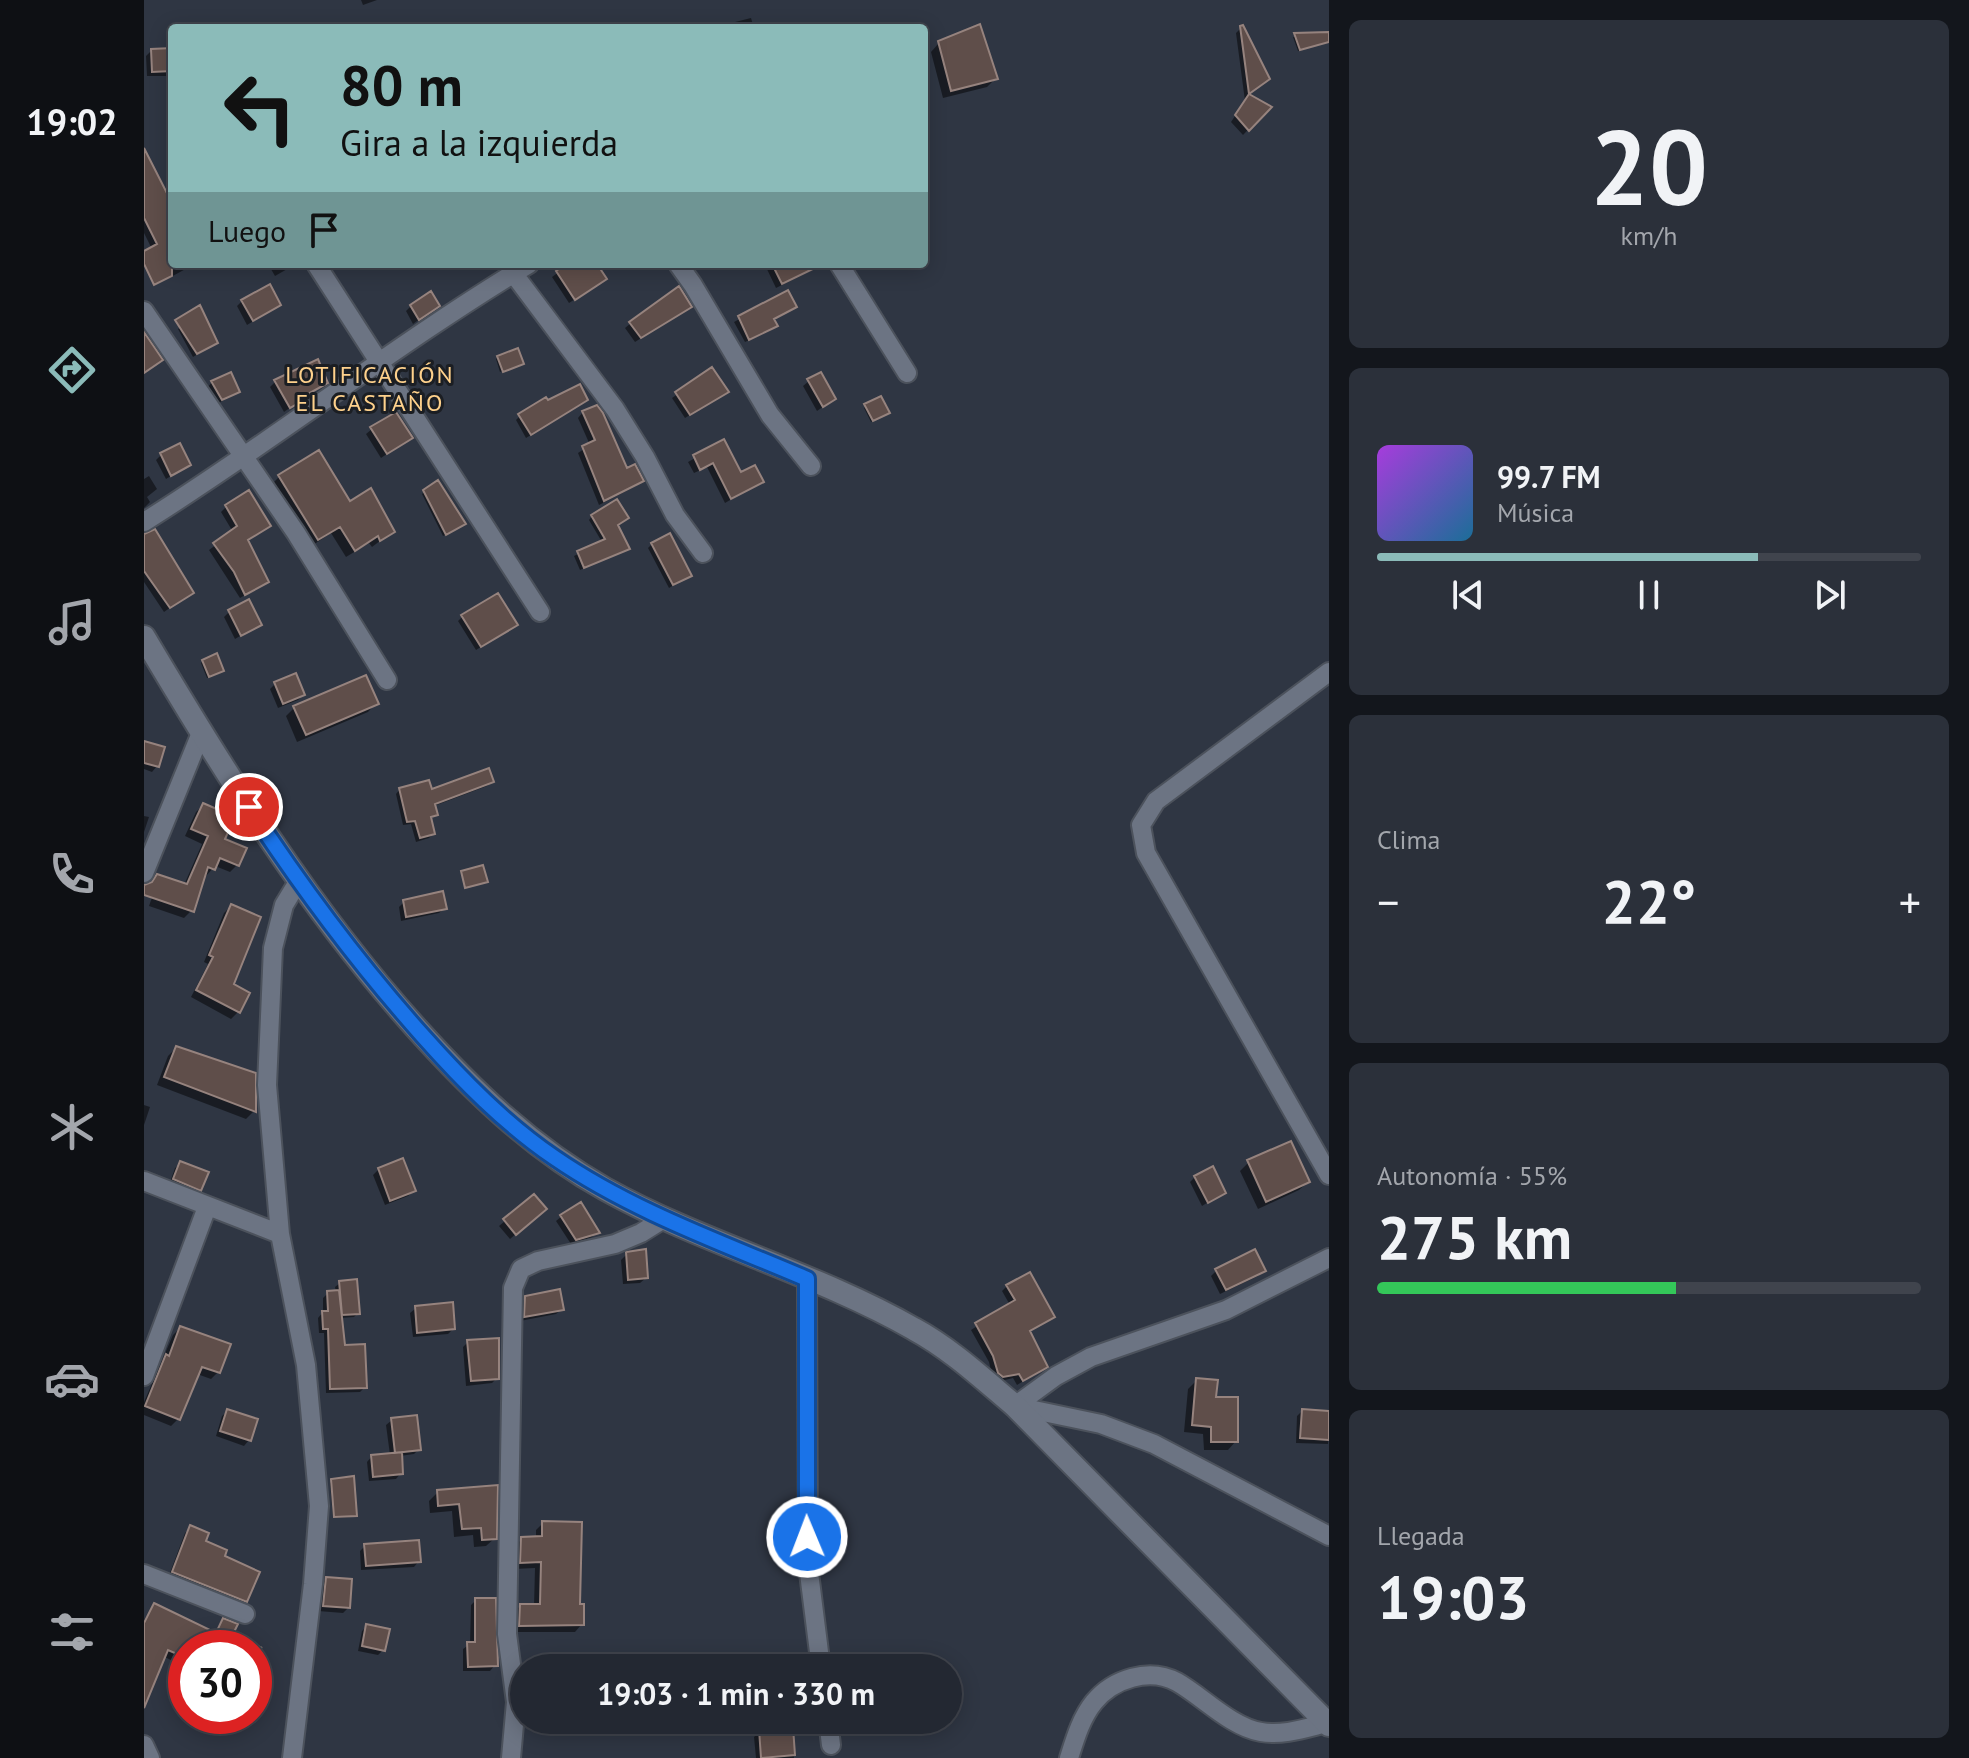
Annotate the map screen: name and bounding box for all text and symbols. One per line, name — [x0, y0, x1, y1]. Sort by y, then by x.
text: 80 m — [340, 49, 463, 121]
icon: left — [208, 56, 312, 160]
text: 19:02 — [26, 98, 118, 145]
text: 20 — [1590, 99, 1708, 234]
text: Gira a la izquierda — [340, 119, 618, 166]
icon: arrive — [302, 208, 346, 252]
text: Luego — [208, 211, 286, 250]
text: km/h — [1621, 219, 1678, 252]
icon: directions — [44, 342, 100, 398]
district label: LOTIFICACIÓN EL CASTAÑO — [285, 359, 455, 418]
text: 99.7 FM — [1497, 457, 1601, 496]
text: Música — [1497, 496, 1574, 529]
icon: previous — [1446, 573, 1490, 617]
icon: pause — [1627, 573, 1671, 617]
icon: next — [1808, 573, 1852, 617]
icon: music — [44, 594, 100, 650]
pin — [215, 773, 283, 841]
icon: arrive — [227, 785, 271, 829]
text: Clima — [1377, 823, 1440, 856]
icon: phone — [44, 846, 100, 902]
text: 22° — [1602, 862, 1696, 940]
text: − — [1377, 873, 1399, 930]
text: + — [1899, 873, 1921, 930]
icon: climate — [44, 1099, 100, 1155]
text: Autonomía · 55% — [1377, 1159, 1567, 1192]
text: 275 km — [1377, 1198, 1572, 1276]
icon: car — [44, 1351, 100, 1407]
position arrow — [765, 1495, 849, 1579]
text: Llegada — [1377, 1519, 1465, 1552]
text: 19:03 — [1377, 1558, 1529, 1636]
icon: filters — [44, 1604, 100, 1660]
speed limit sign: 30 — [168, 1630, 272, 1734]
text: 19:03 · 1 min · 330 m — [597, 1674, 875, 1713]

